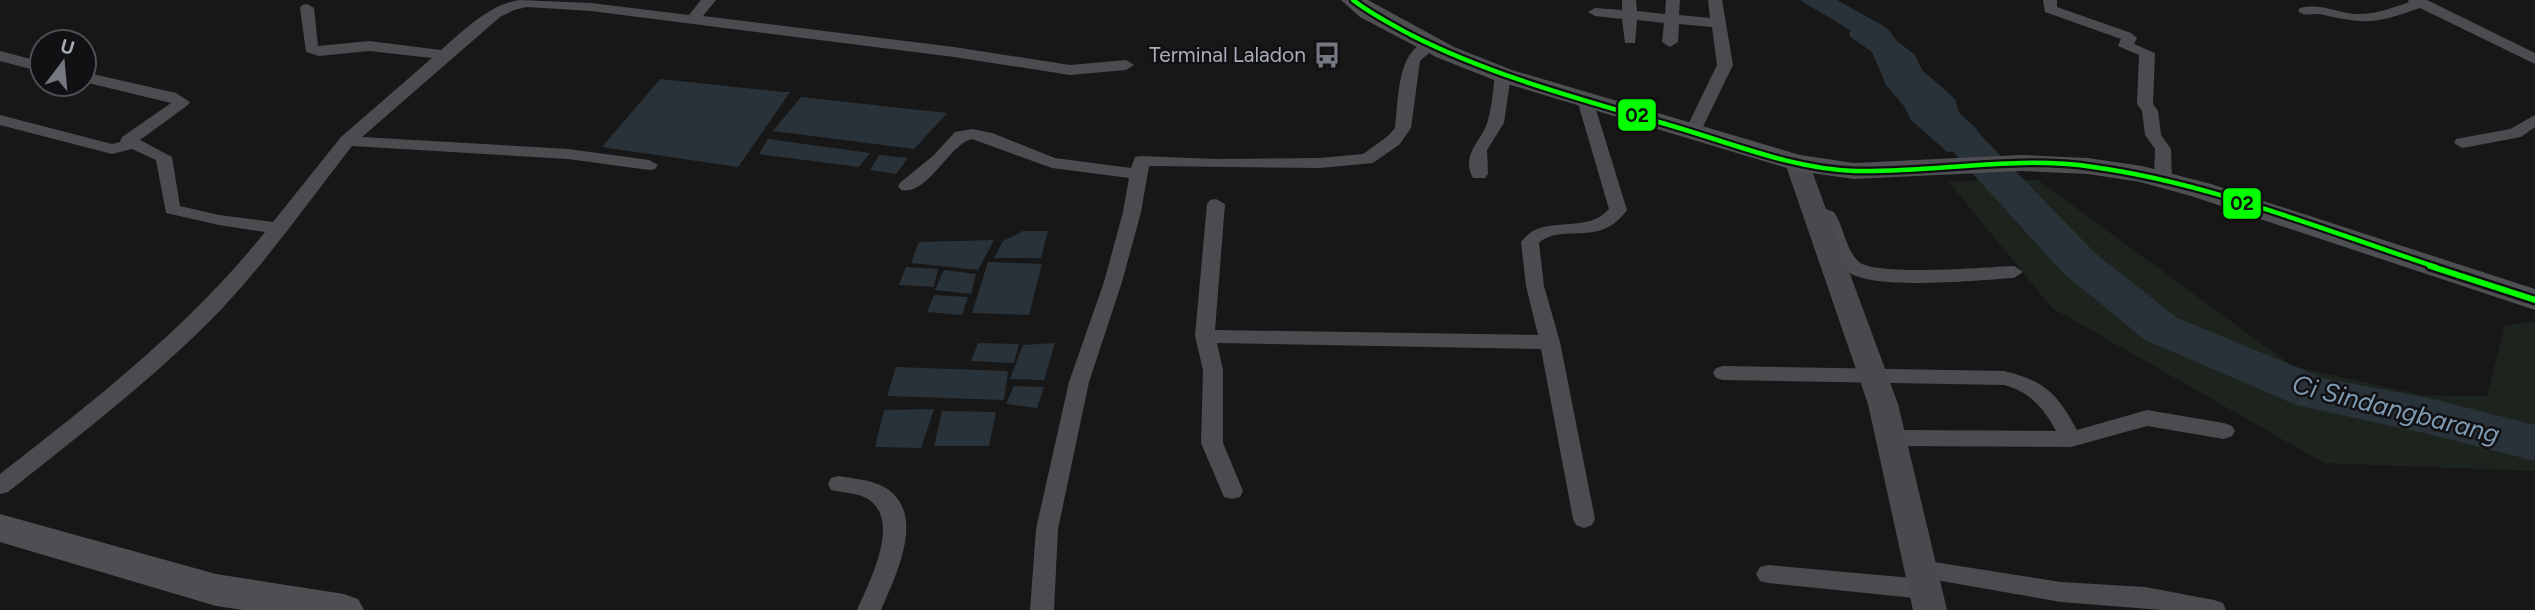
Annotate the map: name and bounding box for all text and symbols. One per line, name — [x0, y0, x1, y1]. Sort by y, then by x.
north arrow — [28, 28, 98, 98]
text: U — [58, 34, 77, 60]
bus stop icon: Terminal Laladon — [1312, 40, 1342, 70]
place label: Terminal Laladon — [1149, 42, 1306, 67]
line badge: 02 — [1617, 98, 1657, 132]
text: 02 — [1625, 104, 1649, 127]
line badge: 02 — [2222, 187, 2262, 220]
text: 02 — [2230, 192, 2254, 215]
water label: Ci Sindangbarang — [2289, 368, 2503, 450]

